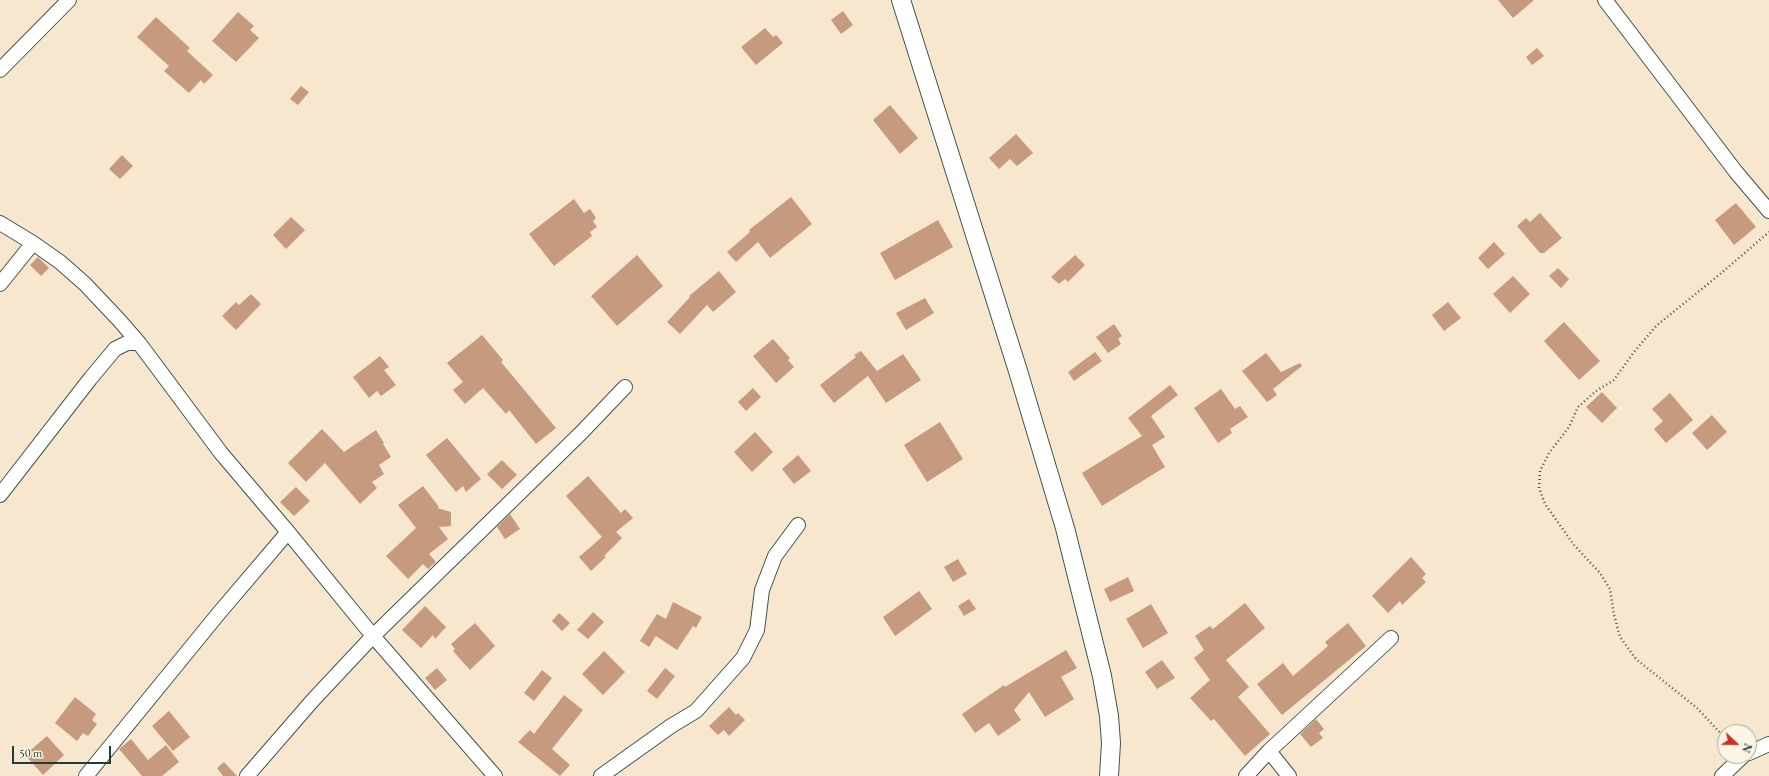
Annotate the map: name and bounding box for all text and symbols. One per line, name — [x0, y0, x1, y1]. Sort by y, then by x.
north arrow — [1717, 724, 1757, 764]
scale bar — [14, 738, 113, 764]
text: N — [1739, 741, 1755, 755]
text: 50 m — [19, 745, 42, 761]

